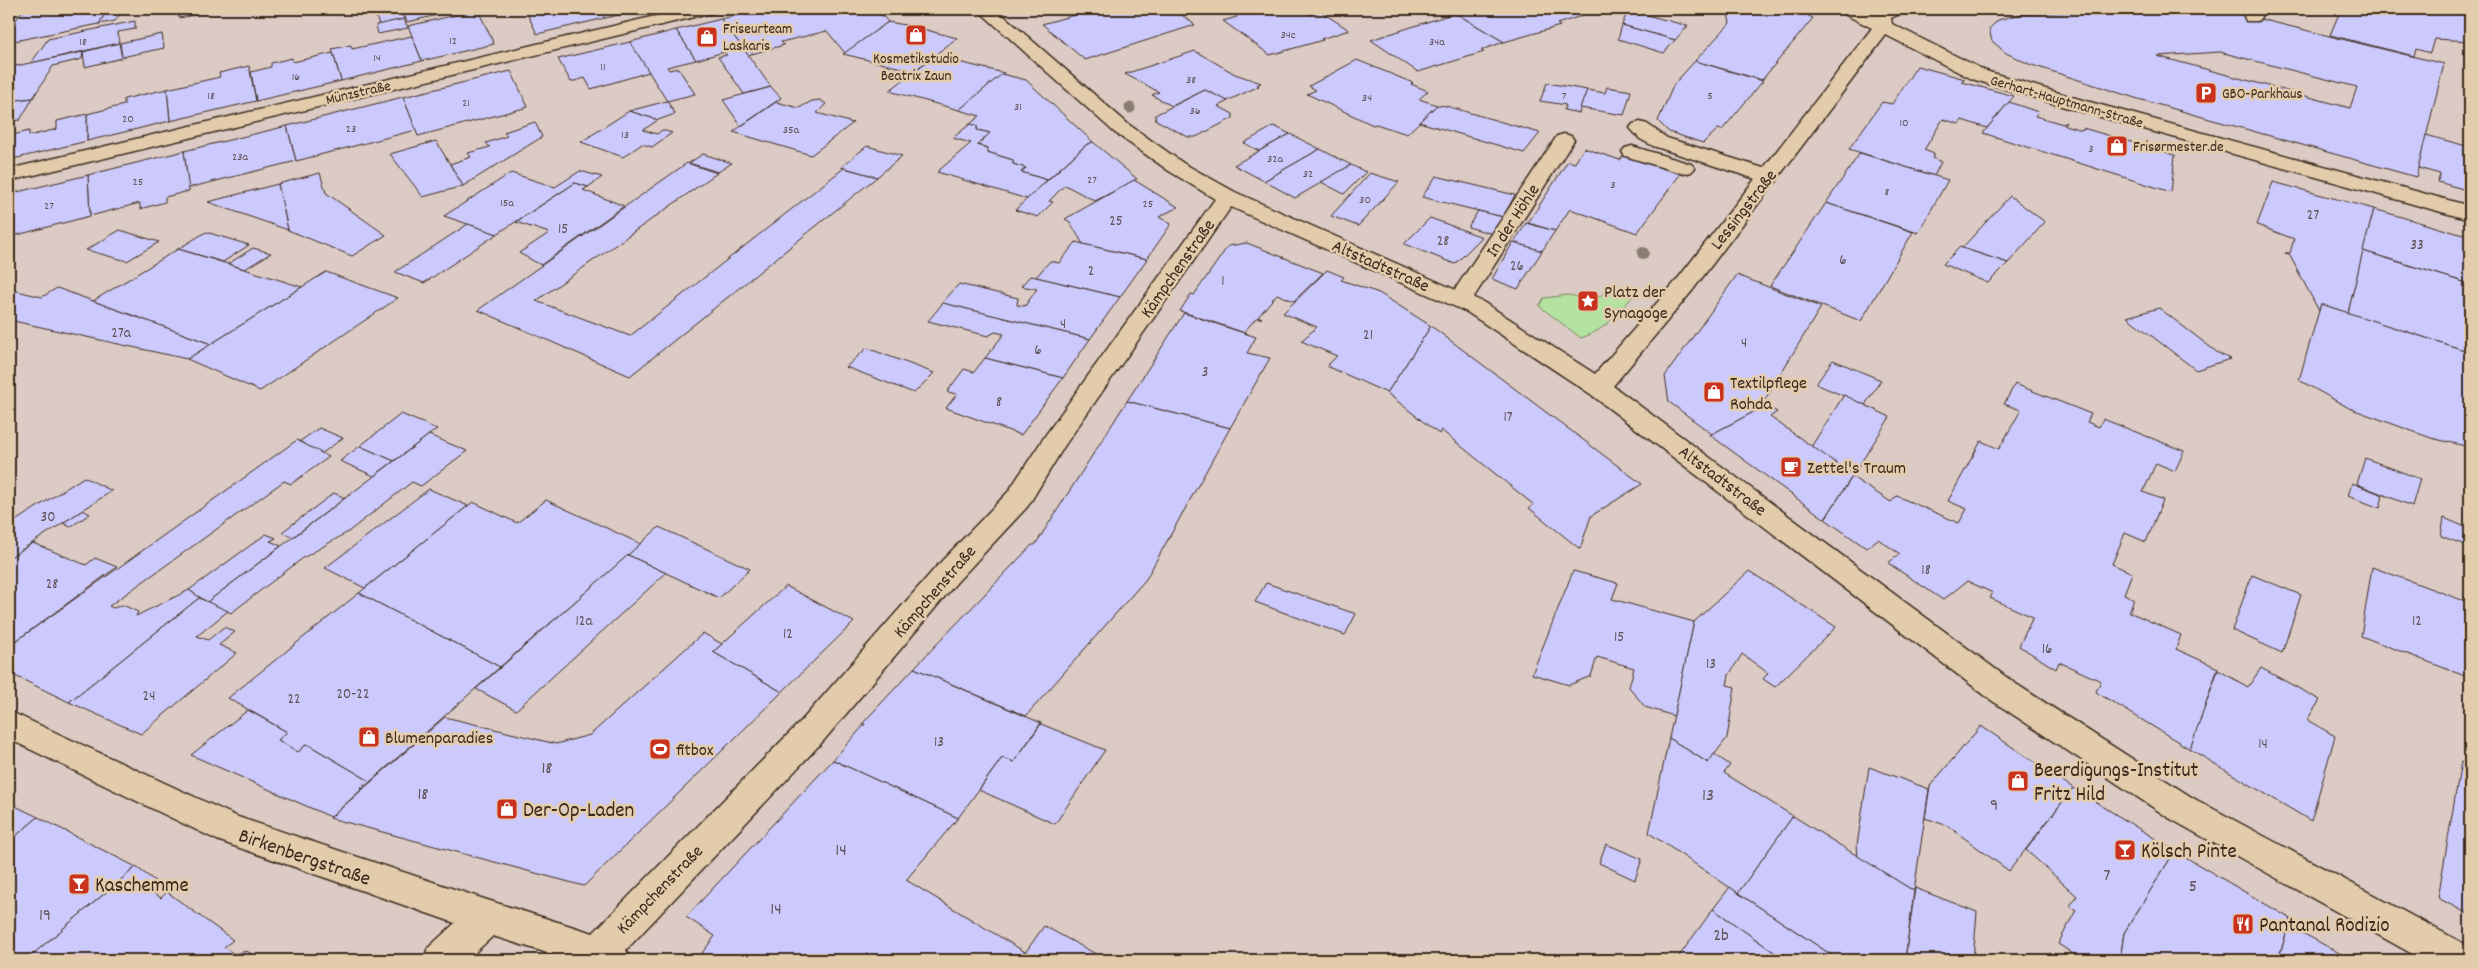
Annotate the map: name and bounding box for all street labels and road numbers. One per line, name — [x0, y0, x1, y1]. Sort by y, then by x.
street label: Gerhart-Hauptmann-Straße — [1987, 71, 2146, 135]
street label: Münzstraße — [324, 76, 393, 112]
street label: Lessingstraße — [1706, 165, 1784, 256]
street label: In der Höhle — [1481, 180, 1547, 263]
street label: Kämpchenstraße — [1136, 215, 1222, 324]
street label: Altstadtstraße — [1327, 235, 1433, 300]
street label: Altstadtstraße — [1672, 441, 1771, 523]
street label: Kämpchenstraße — [889, 541, 983, 644]
street label: Birkenbergstraße — [234, 822, 374, 895]
street label: Kämpchenstraße — [612, 840, 710, 941]

